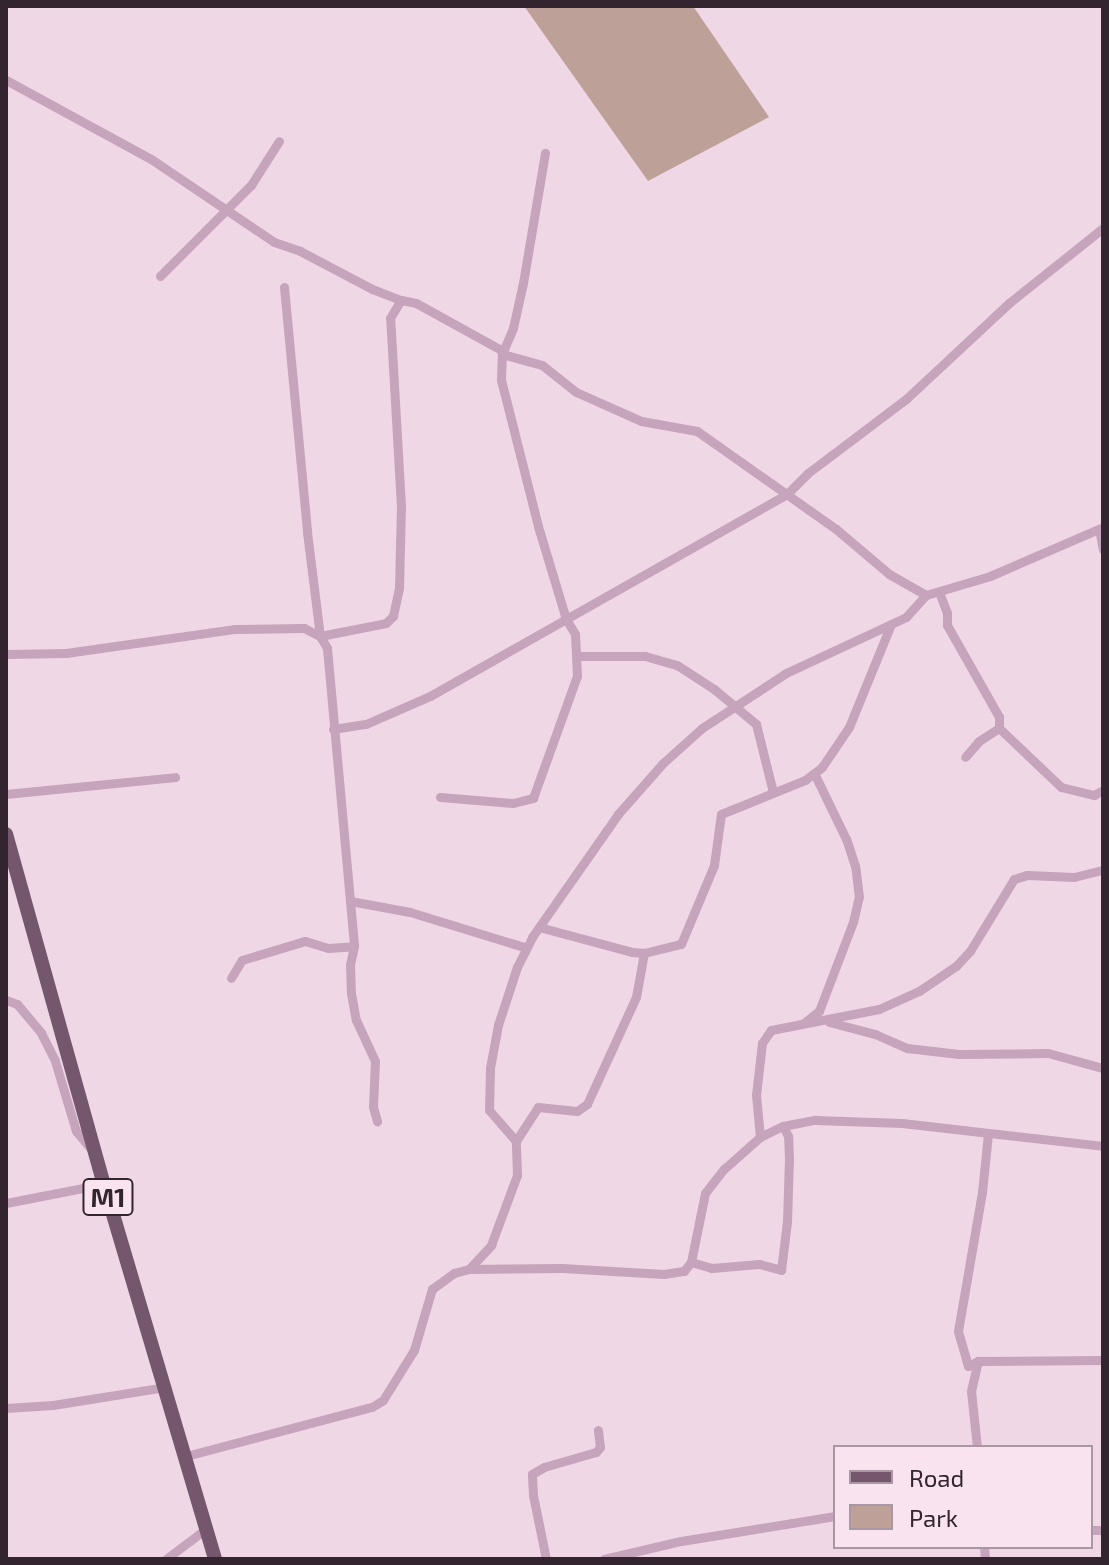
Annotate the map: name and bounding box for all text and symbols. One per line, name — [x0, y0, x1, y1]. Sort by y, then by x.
road number: M1 — [82, 1175, 134, 1219]
legend — [833, 1445, 1093, 1549]
text: Road — [909, 1463, 964, 1492]
text: Park — [909, 1503, 958, 1532]

